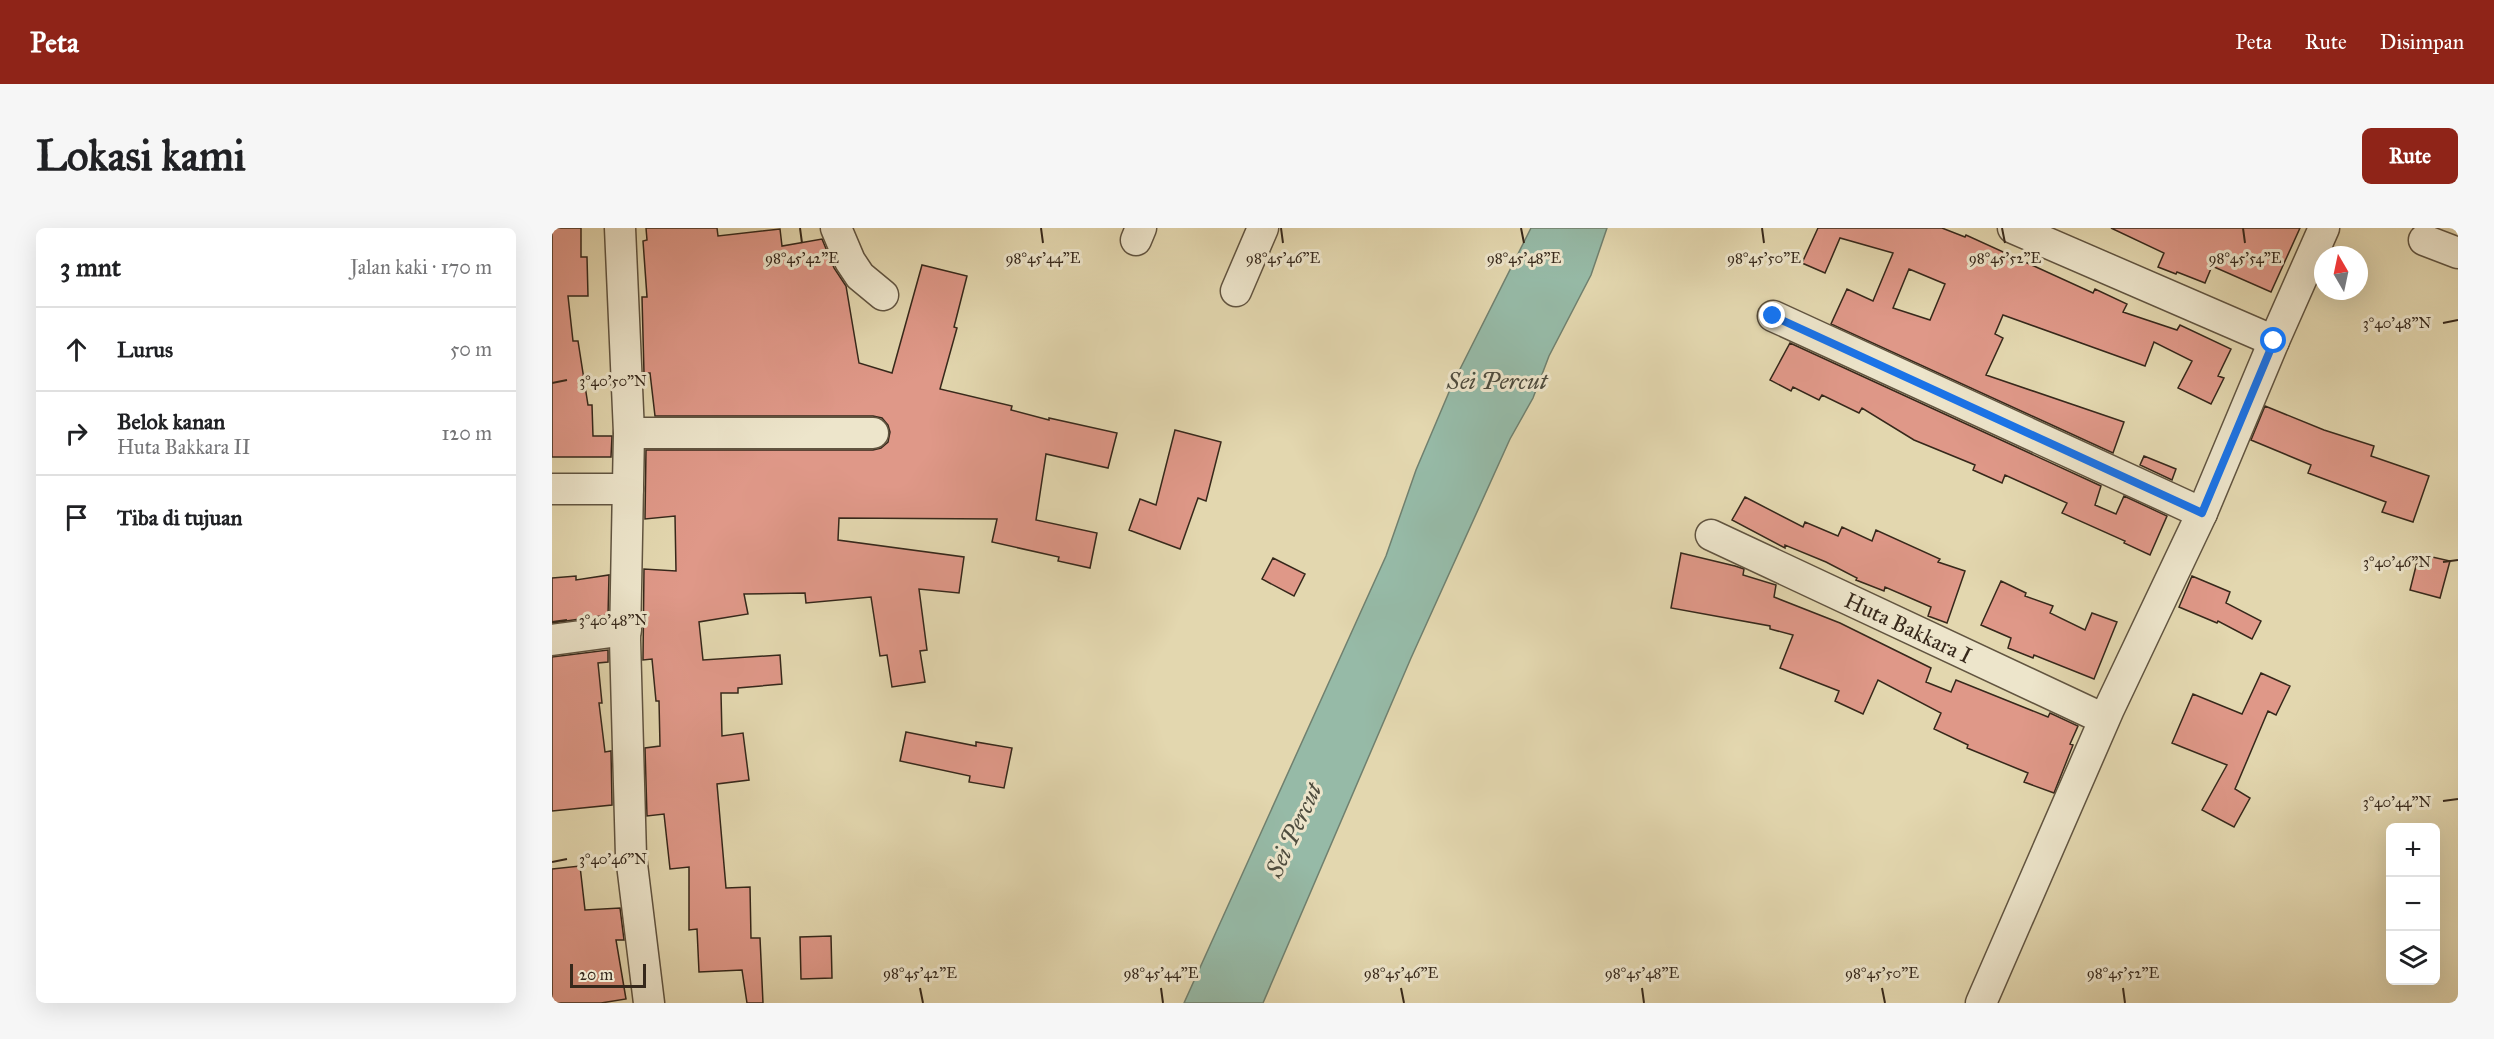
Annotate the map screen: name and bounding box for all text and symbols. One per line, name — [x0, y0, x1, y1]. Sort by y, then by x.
text: Peta — [30, 25, 79, 60]
text: Peta — [2235, 29, 2272, 55]
text: Rute — [2305, 29, 2347, 55]
text: Disimpan — [2380, 29, 2464, 55]
button: Rute — [2362, 128, 2458, 184]
text: Lokasi kami — [36, 130, 246, 182]
north arrow — [2314, 246, 2368, 300]
text: 98°45'42"E — [765, 249, 839, 267]
text: 98°45'44"E — [1006, 249, 1081, 267]
text: 98°45'46"E — [1246, 249, 1320, 267]
text: 98°45'48"E — [1487, 249, 1562, 267]
text: 98°45'50"E — [1727, 249, 1801, 267]
text: 98°45'52"E — [1969, 249, 2042, 267]
text: 98°45'54"E — [2208, 249, 2282, 267]
text: 3 mnt — [60, 251, 121, 283]
text: Jalan kaki · 170 m — [350, 255, 492, 279]
route end — [1759, 302, 1785, 328]
text: 3°40'48"N — [2363, 314, 2431, 332]
route start — [2260, 327, 2286, 353]
icon: ahead — [60, 333, 93, 366]
text: Lurus — [117, 336, 173, 363]
text: 50 m — [450, 337, 492, 361]
water label: Sei Percut — [1446, 366, 1549, 396]
text: 3°40'50"N — [579, 372, 647, 390]
text: Belok kanan — [117, 408, 225, 435]
icon: right — [60, 417, 93, 450]
text: 120 m — [441, 421, 492, 445]
text: Huta Bakkara II — [117, 435, 251, 459]
icon: arrive — [60, 501, 93, 534]
text: Tiba di tujuan — [117, 504, 242, 531]
text: 3°40'46"N — [2363, 553, 2431, 571]
street label: Huta Bakkara I — [1840, 586, 1976, 669]
text: 3°40'48"N — [579, 611, 647, 629]
water label: Sei Percut — [1259, 777, 1329, 883]
text: 3°40'44"N — [2363, 793, 2432, 811]
map controls — [2386, 823, 2440, 985]
button: + — [2386, 823, 2440, 877]
text: 3°40'46"N — [579, 850, 647, 868]
button: − — [2386, 877, 2440, 931]
button: layers — [2386, 931, 2440, 985]
scale bar — [570, 961, 646, 988]
text: 98°45'42"E — [883, 964, 957, 982]
text: 98°45'44"E — [1124, 964, 1199, 982]
text: 98°45'46"E — [1364, 964, 1438, 982]
text: 98°45'48"E — [1605, 964, 1680, 982]
text: 98°45'50"E — [1845, 964, 1919, 982]
text: 98°45'52"E — [2087, 964, 2160, 982]
text: 20 m — [579, 965, 613, 984]

